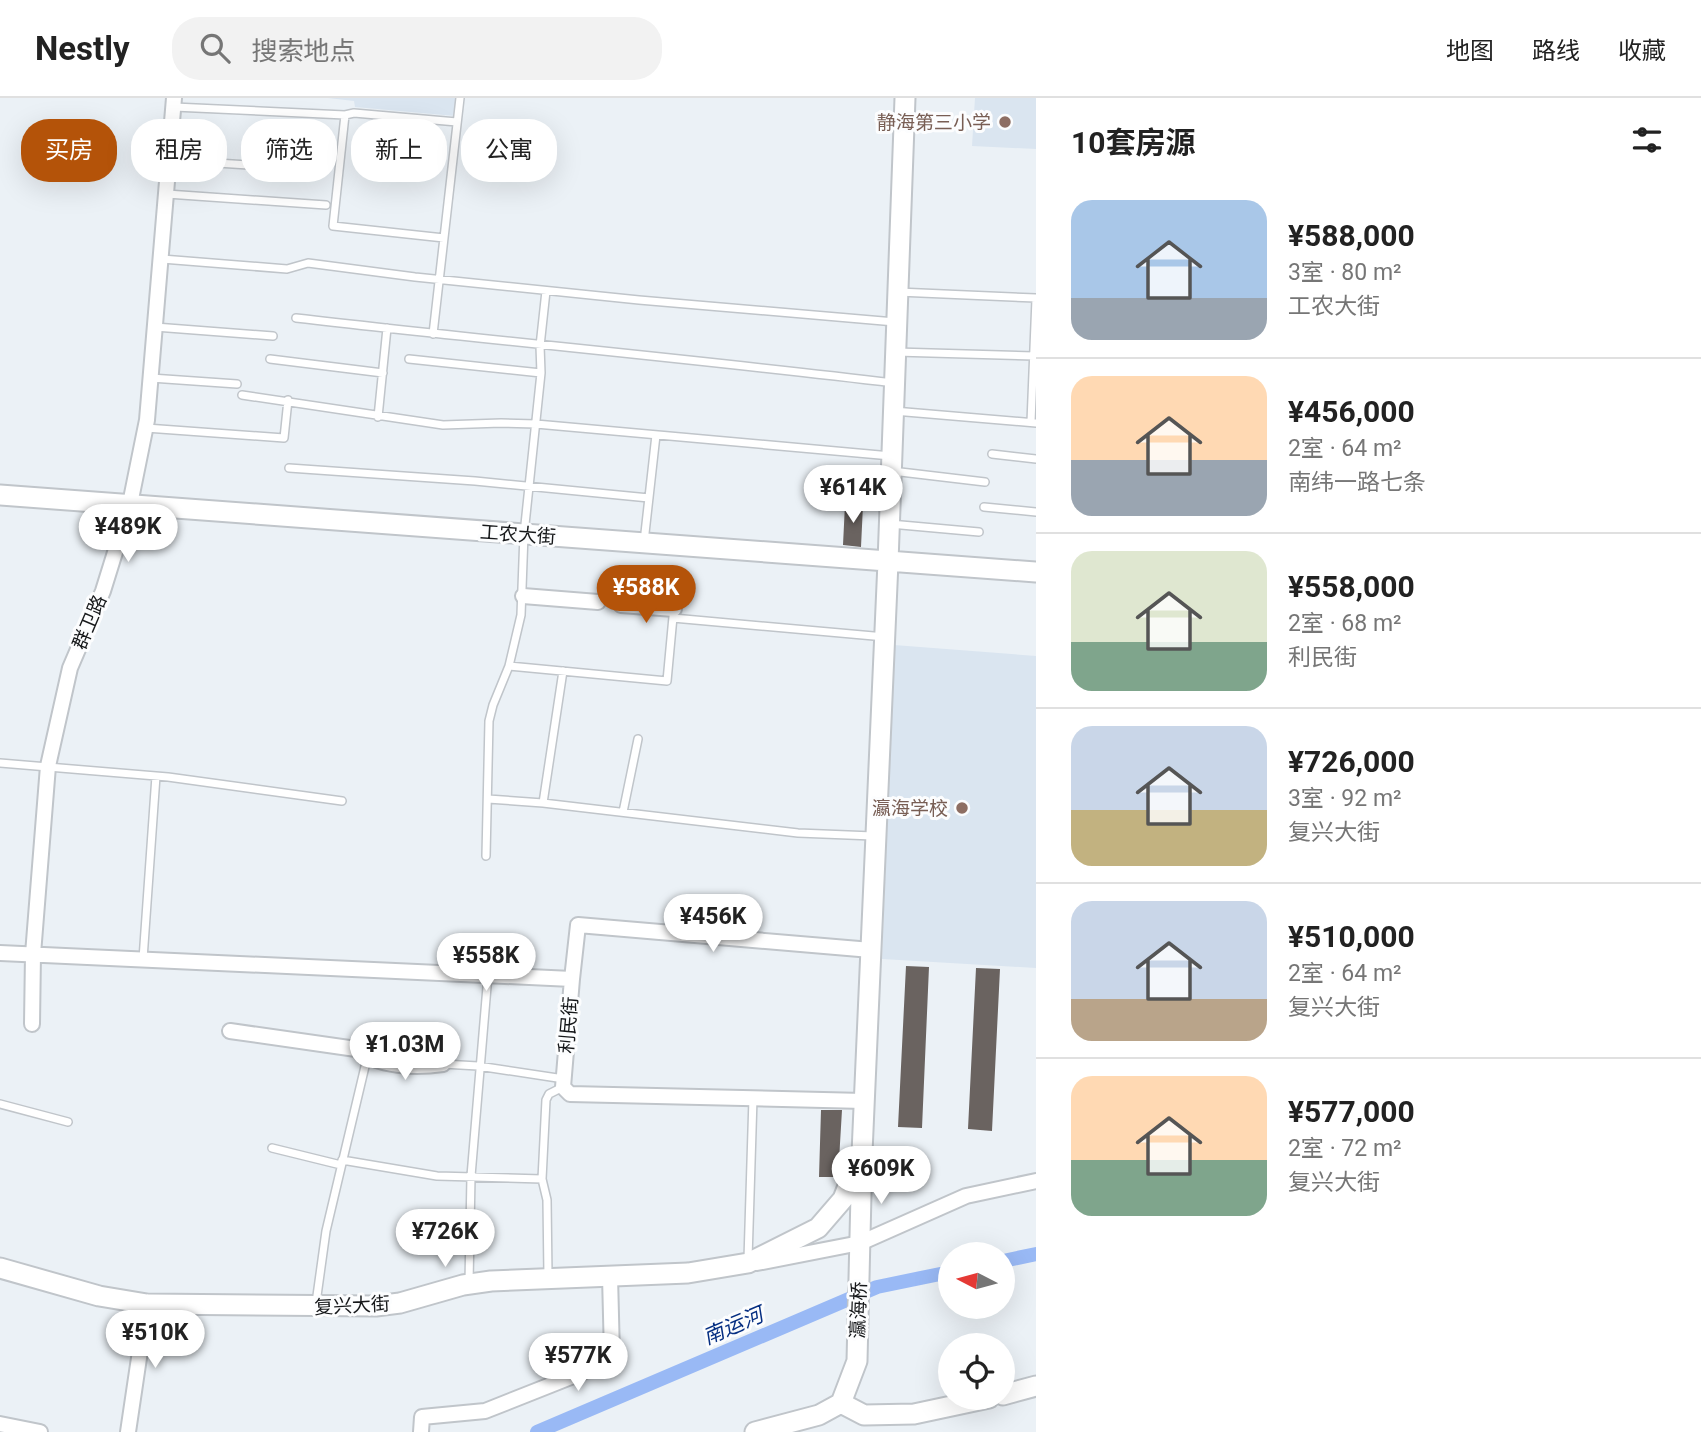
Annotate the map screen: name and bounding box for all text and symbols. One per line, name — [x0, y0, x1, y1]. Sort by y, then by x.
search box — [172, 17, 662, 80]
text: Nestly — [35, 29, 130, 68]
icon: search — [196, 29, 234, 67]
text: 搜索地点 — [252, 36, 356, 66]
text: 地图 — [1446, 37, 1494, 65]
text: 路线 — [1532, 37, 1580, 65]
text: 收藏 — [1618, 37, 1666, 65]
place label: 静海第三小学 — [877, 111, 991, 134]
marker: 静海第三小学 — [997, 114, 1013, 130]
chip: 买房 — [21, 119, 117, 182]
chip: 租房 — [131, 119, 227, 182]
chip: 筛选 — [241, 119, 337, 182]
chip: 新上 — [351, 119, 447, 182]
chip: 公寓 — [461, 119, 557, 182]
icon: filters — [1628, 121, 1666, 159]
text: 10套房源 — [1071, 125, 1195, 160]
text: ¥588,000 — [1288, 218, 1415, 253]
icon: home — [1127, 228, 1211, 312]
text: 3室 · 80 m² — [1288, 259, 1402, 286]
text: 工农大街 — [1288, 293, 1380, 320]
text: ¥456,000 — [1288, 394, 1415, 429]
icon: home — [1127, 404, 1211, 488]
text: 2室 · 64 m² — [1288, 435, 1402, 462]
pin: ¥614K — [804, 466, 902, 525]
text: 南纬一路七条 — [1288, 469, 1426, 496]
text: ¥614K — [820, 474, 886, 501]
pin: ¥489K — [79, 504, 177, 564]
text: ¥489K — [95, 513, 161, 540]
street label: 工农大街 — [479, 520, 557, 549]
pin: ¥588K — [597, 566, 695, 625]
text: ¥558,000 — [1288, 569, 1415, 604]
text: ¥588K — [613, 574, 679, 601]
icon: home — [1127, 579, 1211, 663]
street label: 群卫路 — [68, 591, 111, 653]
text: 2室 · 68 m² — [1288, 610, 1402, 637]
text: 利民街 — [1288, 644, 1357, 671]
text: ¥726,000 — [1288, 744, 1415, 779]
icon: home — [1127, 754, 1211, 838]
text: 3室 · 92 m² — [1288, 785, 1402, 812]
place label: 瀛海学校 — [872, 797, 948, 820]
marker: 瀛海学校 — [954, 800, 970, 816]
text: 复兴大街 — [1288, 819, 1380, 846]
pin: ¥456K — [664, 894, 762, 954]
text: ¥456K — [680, 903, 746, 930]
text: ¥510,000 — [1288, 919, 1415, 954]
icon: home — [1127, 929, 1211, 1013]
pin: ¥558K — [437, 934, 535, 993]
text: ¥558K — [453, 942, 519, 969]
text: 2室 · 64 m² — [1288, 960, 1402, 987]
text: 复兴大街 — [1288, 994, 1380, 1021]
street label: 利民街 — [555, 996, 582, 1054]
pin: ¥1.03M — [348, 1023, 462, 1082]
text: ¥1.03M — [366, 1031, 444, 1058]
text: ¥577,000 — [1288, 1094, 1415, 1129]
icon: home — [1127, 1104, 1211, 1188]
text: 2室 · 72 m² — [1288, 1135, 1402, 1162]
pin: ¥609K — [832, 1146, 930, 1206]
text: ¥609K — [848, 1155, 914, 1182]
text: 复兴大街 — [1288, 1169, 1380, 1196]
pin: ¥726K — [396, 1210, 494, 1269]
text: ¥726K — [412, 1218, 478, 1245]
north arrow — [938, 1242, 1015, 1320]
map controls — [938, 1242, 1015, 1410]
street label: 瀛海桥 — [846, 1281, 871, 1339]
street label: 复兴大街 — [313, 1292, 391, 1319]
water label: 南运河 — [699, 1301, 770, 1349]
pin: ¥510K — [106, 1310, 204, 1370]
text: ¥510K — [122, 1319, 188, 1346]
button: locate — [938, 1333, 1015, 1410]
pin: ¥577K — [529, 1334, 627, 1393]
text: ¥577K — [545, 1342, 611, 1369]

